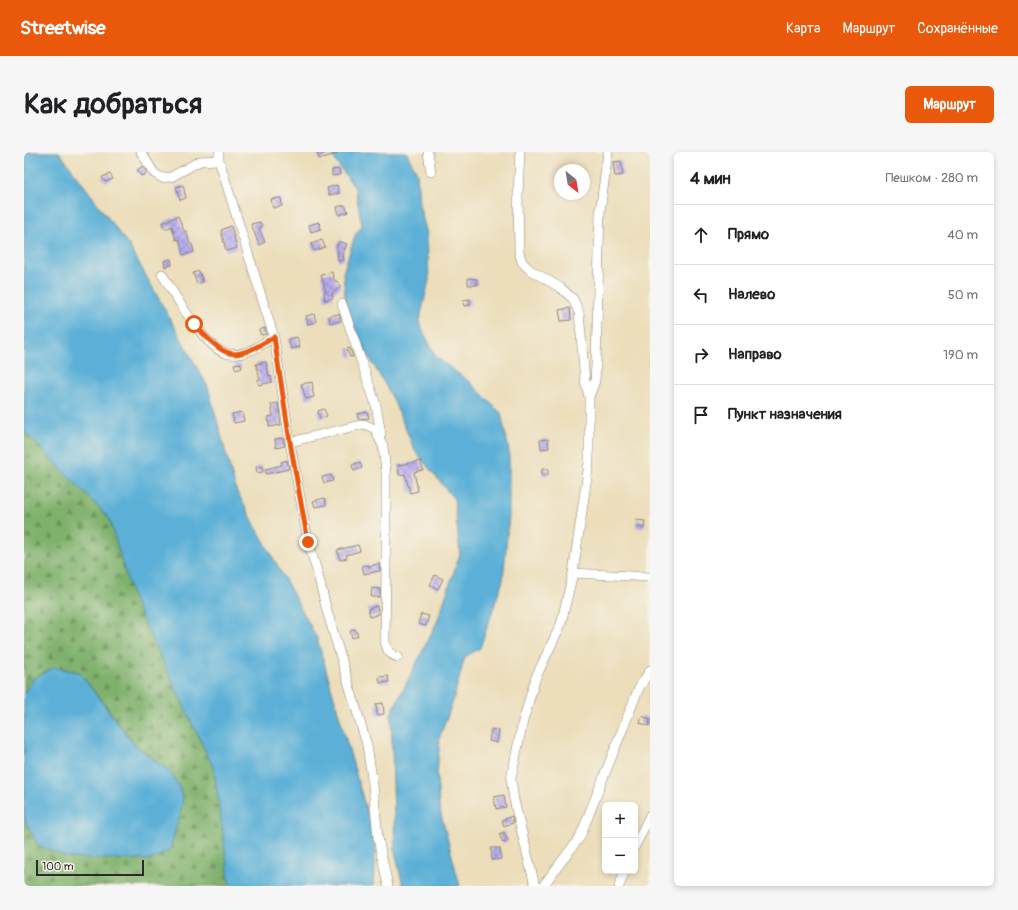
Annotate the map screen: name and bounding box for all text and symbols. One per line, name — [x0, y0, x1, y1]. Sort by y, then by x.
text: Streetwise — [20, 16, 106, 40]
text: Карта — [786, 20, 821, 37]
text: Маршрут — [843, 20, 895, 37]
text: Сохранённые — [917, 20, 998, 37]
button: Маршрут — [905, 86, 994, 123]
text: Как добраться — [24, 87, 202, 122]
north arrow — [554, 164, 590, 200]
text: 4 мин — [690, 168, 731, 189]
text: Пешком · 280 m — [885, 170, 978, 186]
icon: ahead — [690, 224, 712, 246]
text: Прямо — [728, 225, 769, 244]
text: 40 m — [947, 227, 978, 243]
icon: left — [690, 284, 712, 306]
text: Налево — [728, 285, 775, 304]
text: 50 m — [948, 287, 978, 303]
route start — [185, 315, 203, 333]
icon: right — [690, 344, 712, 366]
text: Направо — [728, 345, 782, 364]
text: 190 m — [943, 347, 978, 363]
icon: arrive — [690, 404, 712, 426]
text: Пункт назначения — [728, 405, 842, 424]
route end — [299, 533, 317, 551]
map controls — [602, 802, 638, 874]
button: + — [602, 802, 638, 838]
button: − — [602, 838, 638, 874]
scale bar — [36, 858, 144, 877]
text: 100 m — [42, 860, 73, 873]

